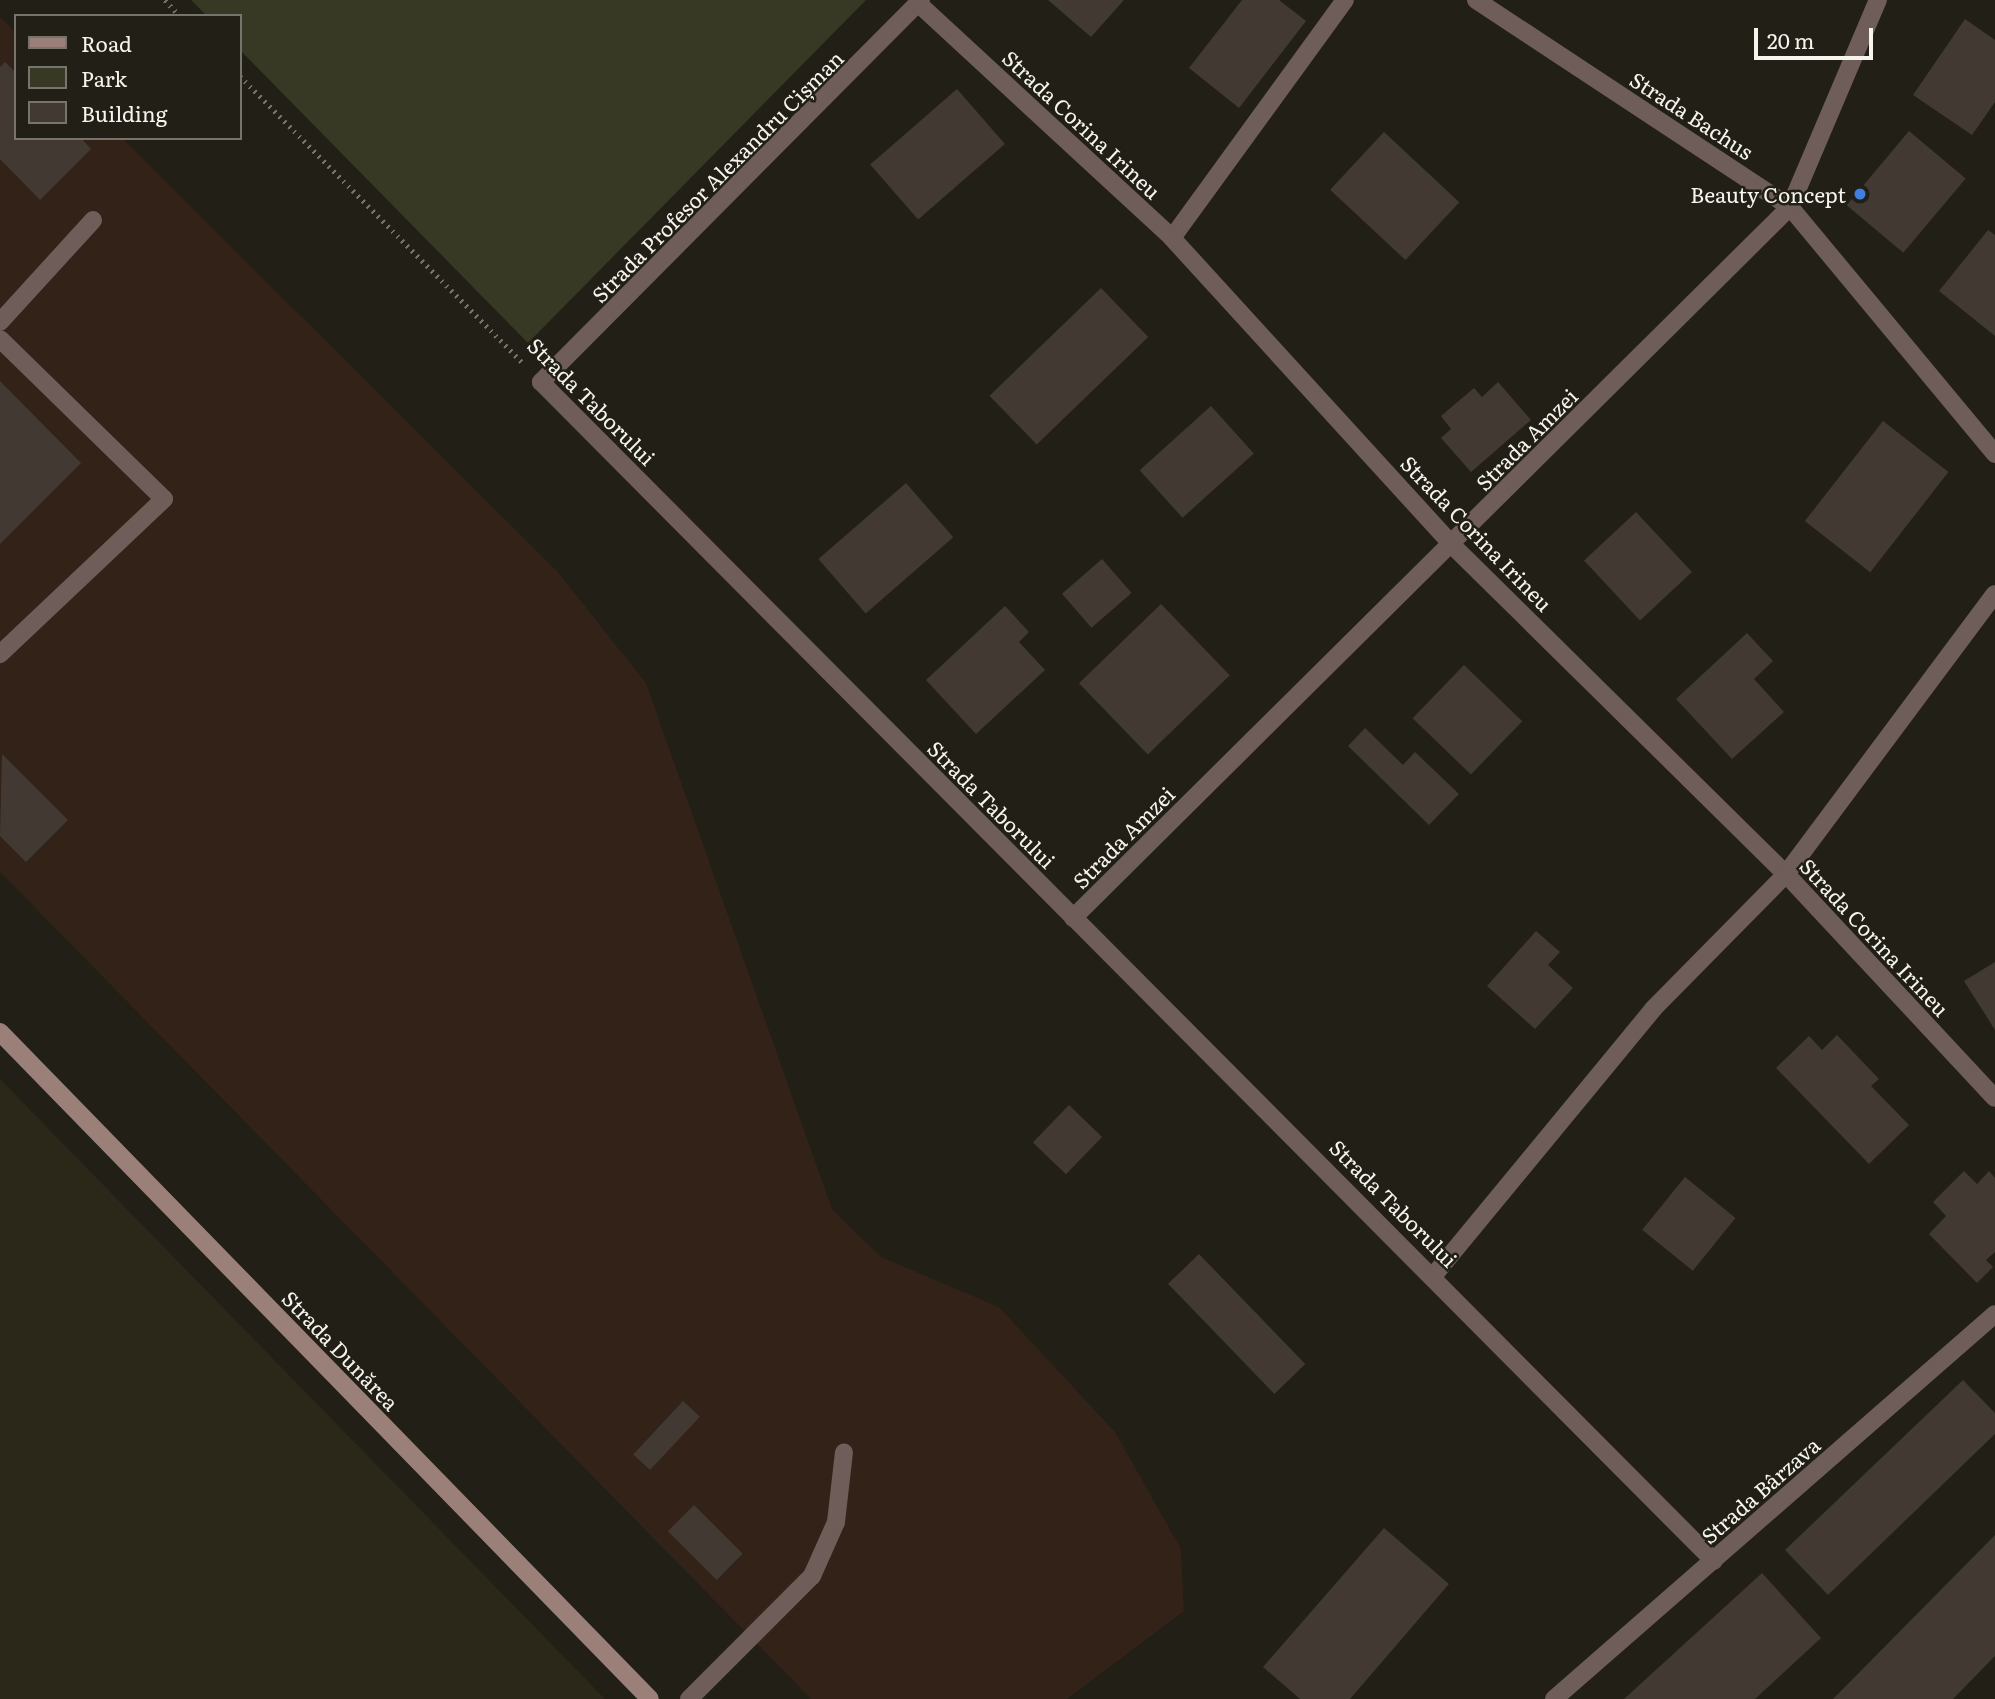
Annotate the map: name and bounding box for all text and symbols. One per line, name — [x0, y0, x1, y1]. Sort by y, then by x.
legend — [14, 14, 242, 140]
scale bar — [1757, 14, 1876, 58]
text: 20 m — [1767, 24, 1814, 55]
text: Road — [81, 27, 132, 58]
street label: Strada Corina Irineu — [998, 44, 1166, 204]
street label: Strada Profesor Alexandru Cișman — [586, 45, 848, 307]
text: Park — [81, 62, 127, 93]
street label: Strada Bachus — [1626, 66, 1758, 164]
text: Building — [81, 97, 167, 128]
place label: Beauty Concept — [1690, 181, 1846, 207]
marker: Beauty Concept — [1852, 186, 1868, 202]
street label: Strada Taborului — [523, 332, 661, 470]
street label: Strada Amzei — [1470, 383, 1582, 495]
street label: Strada Corina Irineu — [1396, 450, 1558, 616]
street label: Strada Taborului — [923, 735, 1061, 873]
street label: Strada Amzei — [1067, 781, 1179, 893]
street label: Strada Corina Irineu — [1795, 853, 1955, 1021]
street label: Strada Taborului — [1325, 1134, 1463, 1272]
street label: Strada Dunărea — [278, 1285, 404, 1415]
street label: Strada Bârzava — [1696, 1432, 1824, 1548]

